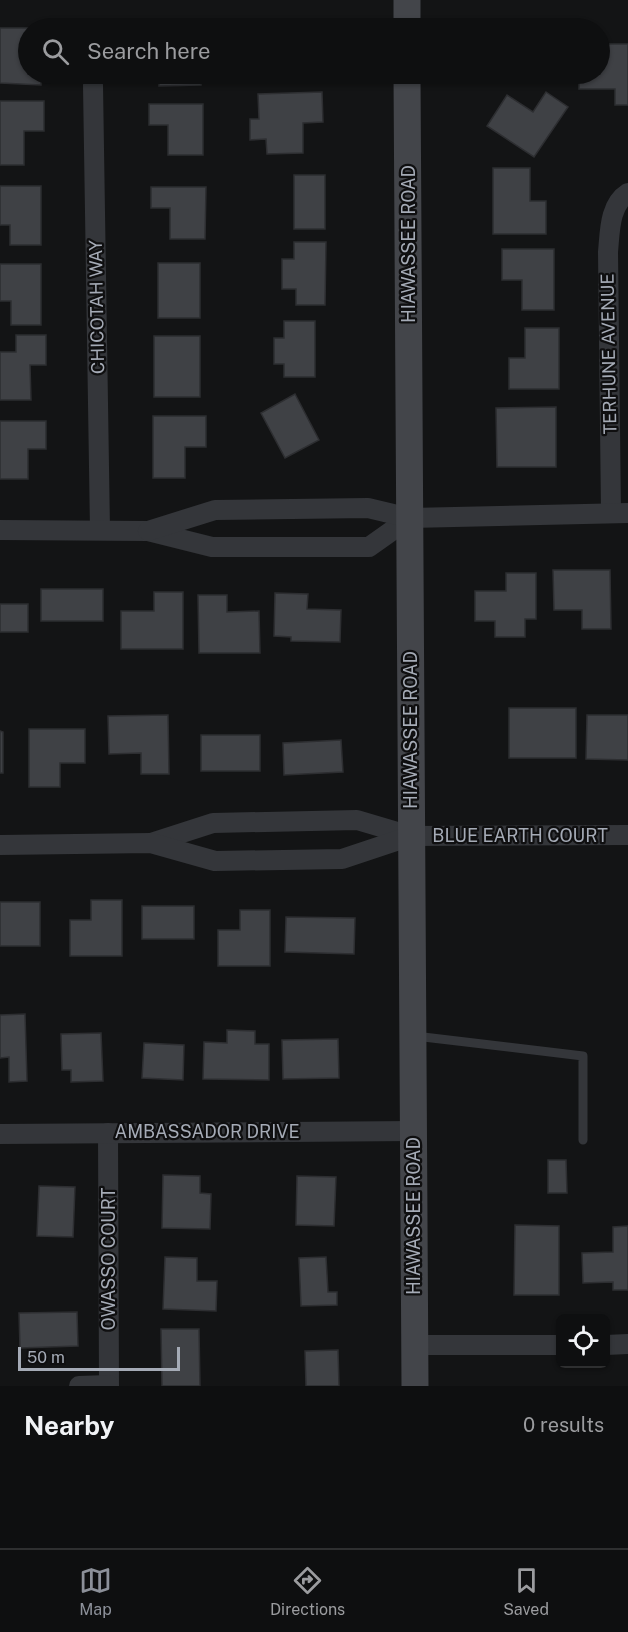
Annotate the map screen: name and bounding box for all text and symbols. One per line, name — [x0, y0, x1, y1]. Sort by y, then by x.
search box — [18, 18, 610, 84]
icon: search — [39, 35, 72, 68]
text: Search here — [87, 38, 211, 64]
street label: HIAWASSEE ROAD — [398, 165, 419, 323]
street label: CHICOTAH WAY — [85, 240, 108, 374]
street label: TERHUNE AVENUE — [597, 273, 620, 435]
street label: HIAWASSEE ROAD — [400, 651, 421, 809]
street label: BLUE EARTH COURT — [432, 825, 608, 846]
street label: AMBASSADOR DRIVE — [114, 1121, 300, 1142]
street label: HIAWASSEE ROAD — [403, 1137, 424, 1295]
street label: OWASSO COURT — [98, 1187, 119, 1330]
map controls — [556, 1314, 610, 1368]
button: locate — [556, 1314, 610, 1368]
scale bar — [18, 1344, 180, 1372]
text: 50 m — [27, 1348, 65, 1367]
text: Nearby — [24, 1410, 114, 1441]
text: 0 results — [523, 1413, 604, 1437]
tab: Map — [79, 1564, 112, 1619]
tab: Directions — [270, 1564, 345, 1619]
tab: Saved — [503, 1564, 549, 1619]

